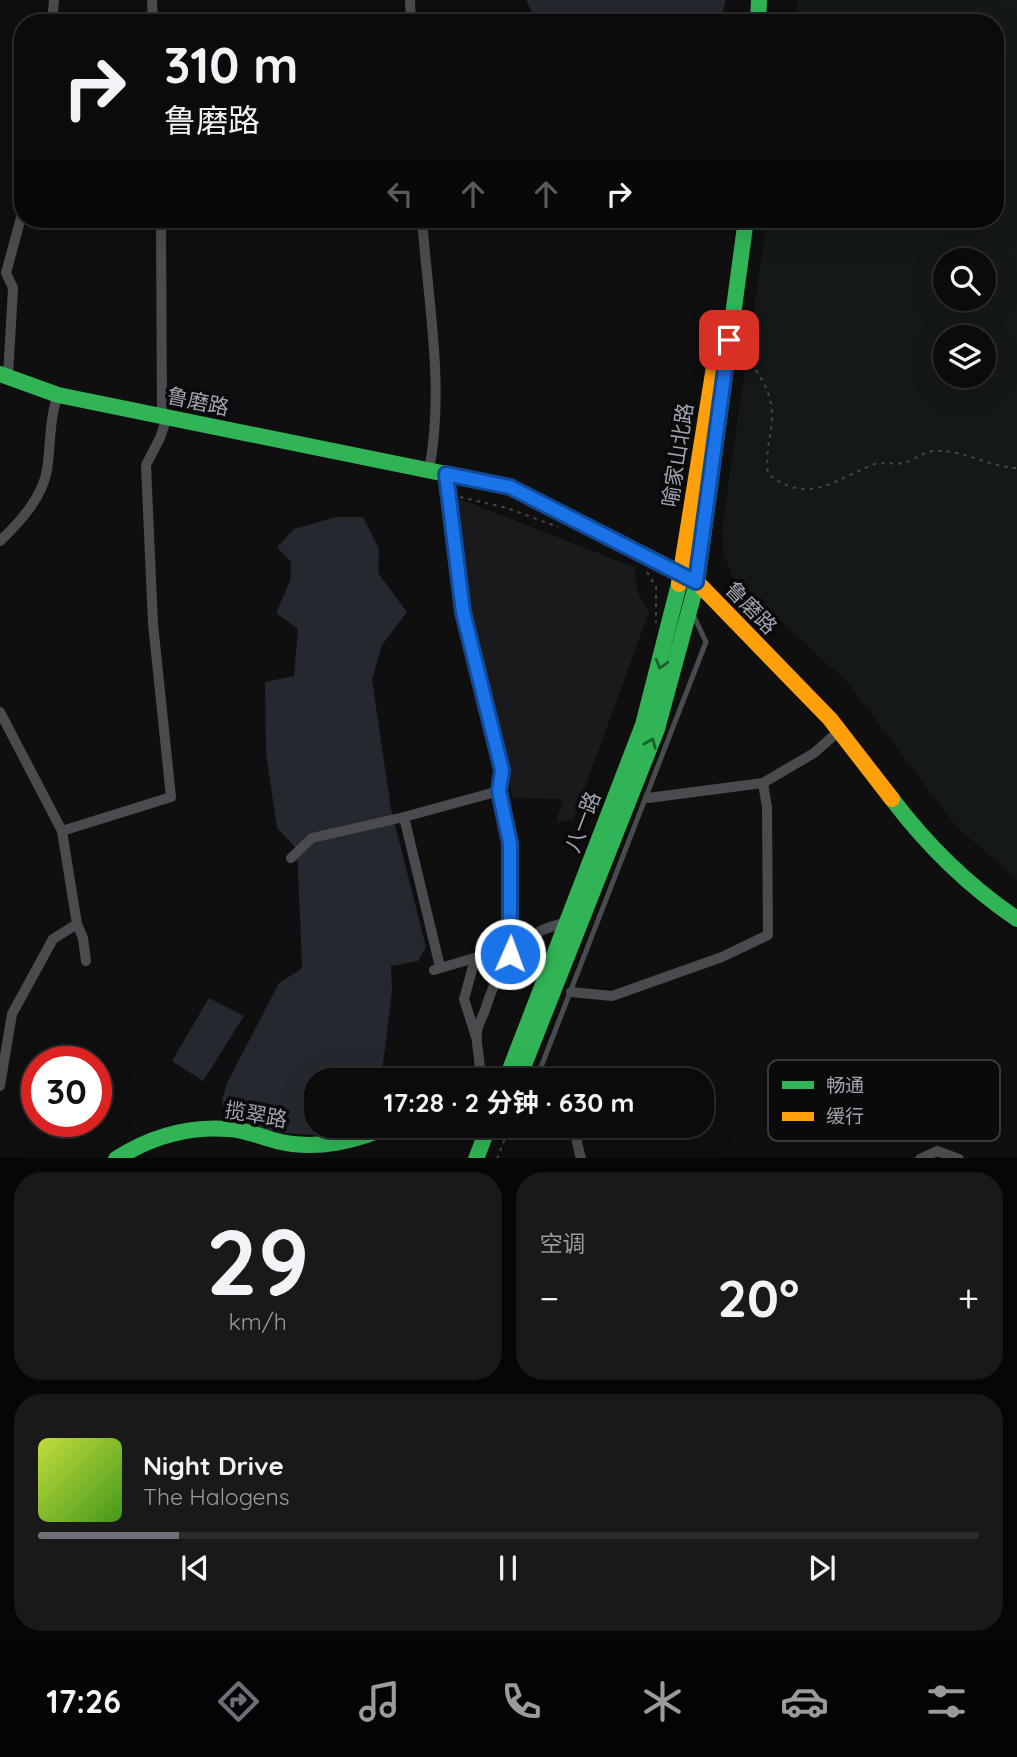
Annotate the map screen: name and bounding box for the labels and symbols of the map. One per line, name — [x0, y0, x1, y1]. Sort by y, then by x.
pin — [699, 310, 759, 370]
street label: 鲁磨路 — [165, 382, 232, 420]
street label: 喻家山北路 — [656, 401, 698, 509]
street label: 鲁磨路 — [720, 576, 783, 639]
one-way arrow — [654, 658, 669, 670]
one-way arrow — [643, 738, 657, 750]
street label: 八一路 — [559, 788, 605, 856]
position arrow — [473, 917, 547, 991]
speed limit sign: 30 — [21, 1046, 112, 1137]
legend — [768, 1060, 1000, 1141]
text: 畅通 — [826, 1073, 864, 1097]
street label: 揽翠路 — [223, 1096, 289, 1132]
text: 缓行 — [826, 1104, 864, 1128]

